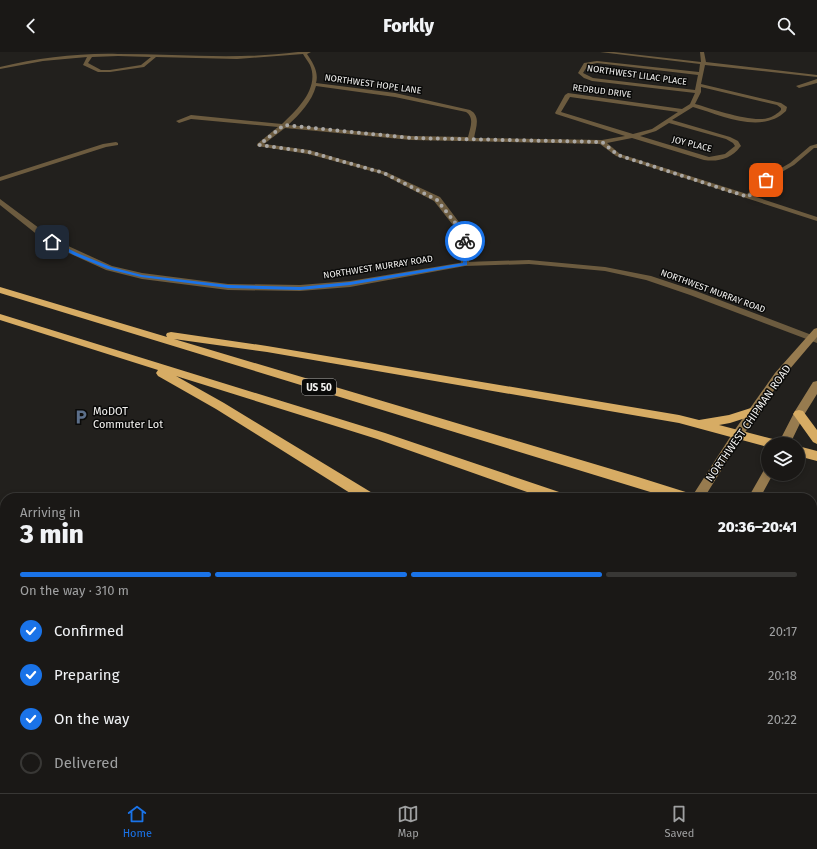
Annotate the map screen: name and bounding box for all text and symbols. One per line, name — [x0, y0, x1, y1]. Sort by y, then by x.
icon: back — [20, 15, 42, 37]
text: Forkly — [383, 15, 434, 37]
icon: search — [775, 15, 797, 37]
street label: NORTHWEST LILAC PLACE — [586, 63, 688, 87]
street label: NORTHWEST HOPE LANE — [324, 72, 422, 96]
street label: REDBUD DRIVE — [572, 82, 632, 100]
street label: JOY PLACE — [671, 134, 713, 154]
pin — [749, 163, 783, 197]
icon: bag — [755, 169, 777, 191]
courier — [445, 221, 485, 261]
pin — [35, 225, 69, 259]
icon: bike — [454, 230, 476, 252]
icon: home — [41, 231, 63, 253]
street label: NORTHWEST MURRAY ROAD — [323, 253, 434, 281]
street label: NORTHWEST MURRAY ROAD — [659, 267, 767, 315]
street label: NORTHWEST CHIPMAN ROAD — [703, 362, 794, 484]
road number: US 50 — [302, 379, 336, 395]
place label: MoDOT Commuter Lot — [93, 405, 163, 431]
parking icon: MoDOT Commuter Lot — [72, 408, 90, 426]
map controls — [761, 437, 805, 481]
button: layers — [761, 437, 805, 481]
text: Arriving in — [20, 505, 80, 520]
text: 20:36–20:41 — [718, 518, 797, 536]
text: 3 min — [20, 519, 84, 550]
text: On the way · 310 m — [20, 583, 129, 598]
icon: check — [20, 620, 42, 642]
text: Confirmed — [54, 622, 124, 640]
text: 20:17 — [769, 624, 797, 639]
icon: check — [20, 664, 42, 686]
text: Preparing — [54, 666, 119, 684]
text: 20:18 — [768, 668, 797, 683]
icon: check — [20, 708, 42, 730]
text: On the way — [54, 710, 129, 728]
text: 20:22 — [767, 712, 797, 727]
text: Delivered — [54, 754, 118, 772]
tab: Home — [123, 803, 152, 840]
tab: Map — [397, 803, 419, 840]
tab: Saved — [665, 803, 694, 840]

